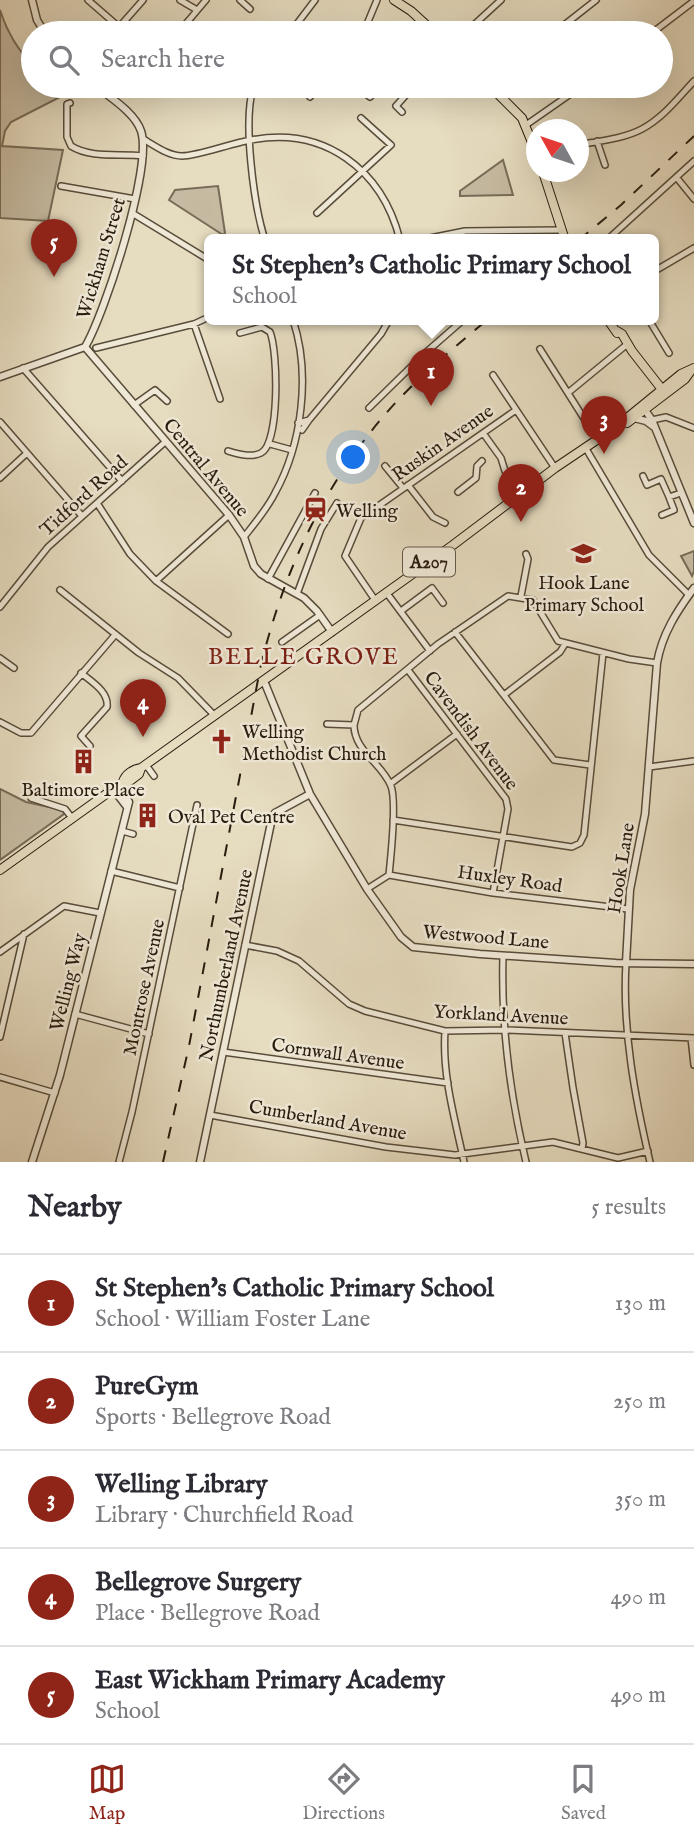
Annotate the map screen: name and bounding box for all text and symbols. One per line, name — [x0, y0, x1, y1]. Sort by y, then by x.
search box — [21, 21, 673, 98]
icon: search — [45, 41, 83, 79]
text: Search here — [101, 43, 225, 76]
north arrow — [526, 119, 589, 182]
street label: Wickham Street — [72, 194, 132, 322]
pin: 5 — [31, 219, 77, 277]
popup — [204, 234, 659, 325]
text: St Stephen's Catholic Primary School — [232, 249, 631, 282]
text: School — [232, 282, 297, 311]
pin: 1 — [408, 348, 454, 406]
pin: 3 — [581, 396, 627, 454]
street label: Ruskin Avenue — [388, 400, 499, 487]
street label: Central Avenue — [157, 414, 254, 523]
your location — [336, 440, 370, 474]
street label: Tidford Road — [35, 450, 134, 542]
pin: 2 — [498, 464, 544, 522]
station icon: Welling — [302, 496, 330, 524]
place label: Welling — [336, 500, 398, 524]
school or university icon: Hook Lane Primary School — [570, 540, 598, 568]
road number: A207 — [403, 548, 455, 576]
place label: Hook Lane Primary School — [524, 572, 645, 618]
district label: BELLE GROVE — [208, 643, 400, 672]
street label: Cavendish Avenue — [418, 667, 523, 796]
pin: 4 — [120, 679, 166, 737]
place label: Welling Methodist Church — [242, 721, 386, 767]
church icon: Welling Methodist Church — [208, 728, 236, 756]
building icon: Baltimore Place — [69, 747, 97, 775]
place label: Baltimore Place — [21, 779, 145, 803]
building icon: Oval Pet Centre — [134, 802, 162, 830]
place label: Oval Pet Centre — [168, 806, 295, 830]
street label: Hook Lane — [603, 821, 641, 915]
street label: Huxley Road — [456, 861, 564, 899]
street label: Northumberland Avenue — [195, 867, 259, 1064]
street label: Montrose Avenue — [119, 917, 171, 1058]
street label: Westwood Lane — [422, 921, 550, 955]
street label: Welling Way — [45, 930, 93, 1034]
street label: Yorkland Avenue — [433, 1000, 569, 1032]
street label: Cornwall Avenue — [270, 1034, 406, 1076]
street label: Cumberland Avenue — [247, 1095, 409, 1147]
text: Nearby — [28, 1189, 121, 1227]
text: 5 results — [591, 1193, 666, 1222]
text: St Stephen's Catholic Primary School — [95, 1272, 494, 1305]
text: 1 — [47, 1289, 55, 1318]
text: 130 m — [615, 1289, 666, 1318]
text: School · William Foster Lane — [95, 1305, 370, 1334]
text: PureGym — [95, 1370, 199, 1403]
text: 2 — [46, 1387, 56, 1416]
text: 250 m — [613, 1387, 666, 1416]
text: Sports · Bellegrove Road — [95, 1403, 331, 1432]
text: Welling Library — [95, 1468, 268, 1501]
text: 3 — [47, 1485, 55, 1514]
text: 350 m — [615, 1485, 666, 1514]
text: Library · Churchfield Road — [95, 1501, 353, 1530]
text: Bellegrove Surgery — [95, 1566, 301, 1599]
text: 4 — [45, 1583, 57, 1612]
text: 490 m — [611, 1583, 666, 1612]
text: Place · Bellegrove Road — [95, 1599, 320, 1628]
text: East Wickham Primary Academy — [95, 1664, 445, 1697]
text: 5 — [47, 1681, 55, 1710]
text: 490 m — [611, 1681, 666, 1710]
text: School — [95, 1697, 160, 1726]
tab: Map — [88, 1760, 126, 1826]
tab: Directions — [302, 1760, 385, 1826]
tab: Saved — [561, 1760, 606, 1826]

